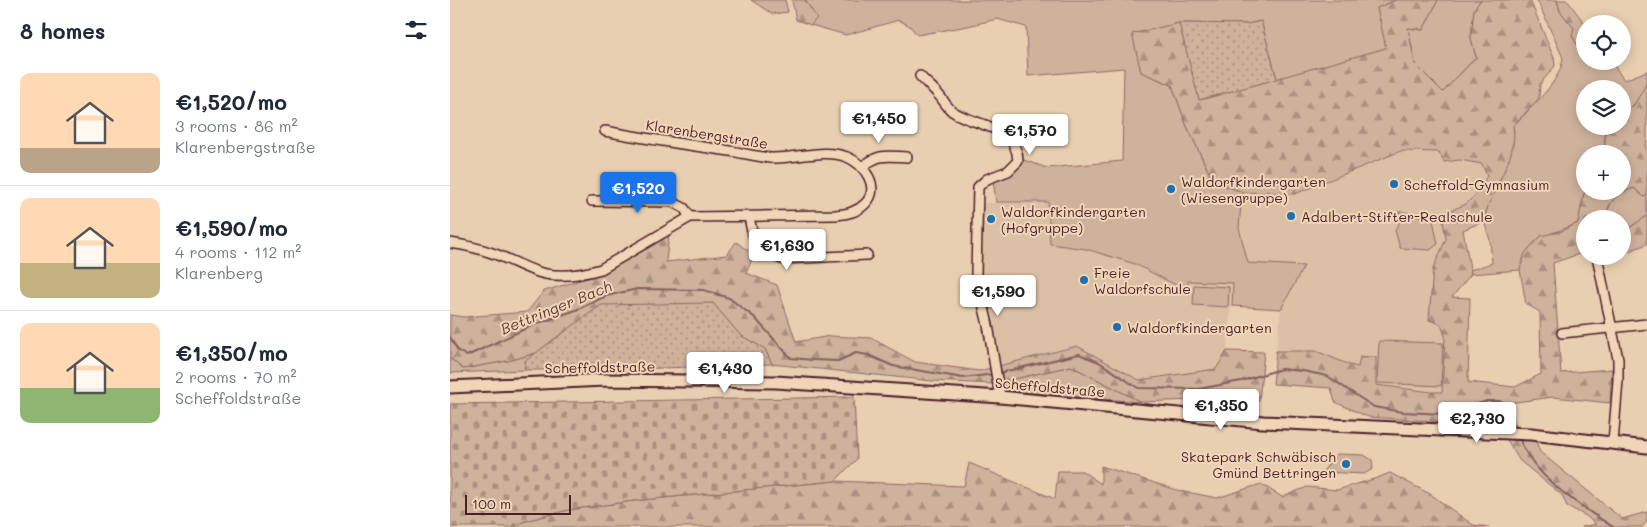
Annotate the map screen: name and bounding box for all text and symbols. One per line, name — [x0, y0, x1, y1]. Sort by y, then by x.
map controls — [1576, 15, 1631, 265]
button: locate — [1576, 15, 1631, 70]
icon: filters — [402, 16, 430, 44]
text: 8 homes — [20, 17, 105, 44]
button: layers — [1576, 80, 1631, 135]
text: €1,520/mo — [175, 88, 287, 115]
icon: home — [60, 93, 120, 153]
pin: €1,450 — [838, 102, 920, 144]
text: €1,450 — [852, 107, 906, 128]
pin: €1,570 — [989, 114, 1071, 156]
text: 3 rooms · 86 m² — [175, 115, 298, 136]
street label: Klarenbergstraße — [645, 115, 769, 153]
text: €1,570 — [1003, 119, 1057, 140]
text: Klarenbergstraße — [175, 136, 316, 157]
button: + — [1576, 145, 1631, 200]
pin: €1,520 — [597, 172, 679, 214]
place label: Waldorfkindergarten (Wiesengruppe) — [1181, 172, 1326, 207]
place label: Scheffold-Gymnasium — [1404, 175, 1549, 194]
text: €1,520 — [611, 177, 665, 198]
marker: Scheffold-Gymnasium — [1388, 178, 1400, 190]
marker: Waldorfkindergarten (Wiesengruppe) — [1165, 183, 1177, 195]
place label: Waldorfkindergarten (Hofgruppe) — [1001, 202, 1146, 237]
place label: Adalbert-Stifter-Realschule — [1301, 207, 1493, 226]
marker: Adalbert-Stifter-Realschule — [1285, 210, 1297, 222]
button: − — [1576, 210, 1631, 265]
marker: Waldorfkindergarten (Hofgruppe) — [985, 213, 997, 225]
text: €1,590/mo — [175, 214, 288, 241]
icon: home — [60, 218, 120, 278]
pin: €1,630 — [746, 228, 828, 271]
text: €1,630 — [760, 234, 814, 255]
text: 4 rooms · 112 m² — [175, 241, 301, 262]
text: Klarenberg — [175, 262, 263, 283]
place label: Freie Waldorfschule — [1094, 263, 1191, 298]
pin: €1,590 — [957, 274, 1039, 317]
marker: Freie Waldorfschule — [1078, 274, 1090, 286]
water label: Bettringer Bach — [497, 276, 615, 338]
text: €1,590 — [971, 280, 1025, 301]
place label: Waldorfkindergarten — [1127, 318, 1272, 337]
marker: Waldorfkindergarten — [1111, 321, 1123, 333]
text: €1,350/mo — [175, 339, 288, 366]
icon: home — [60, 343, 120, 403]
pin: €1,430 — [684, 352, 766, 394]
street label: Scheffoldstraße — [545, 357, 655, 377]
text: €1,430 — [697, 357, 753, 378]
text: 2 rooms · 70 m² — [175, 366, 296, 387]
street label: Scheffoldstraße — [994, 373, 1106, 401]
text: Scheffoldstraße — [175, 387, 301, 408]
pin: €1,350 — [1180, 388, 1262, 431]
text: €1,350 — [1194, 394, 1248, 415]
pin: €2,730 — [1436, 402, 1518, 444]
text: €2,730 — [1449, 407, 1505, 428]
place label: Skatepark Schwäbisch Gmünd Bettringen — [1181, 447, 1336, 482]
marker: Skatepark Schwäbisch Gmünd Bettringen — [1340, 458, 1352, 470]
scale bar — [465, 492, 571, 515]
text: 100 m — [472, 494, 511, 513]

